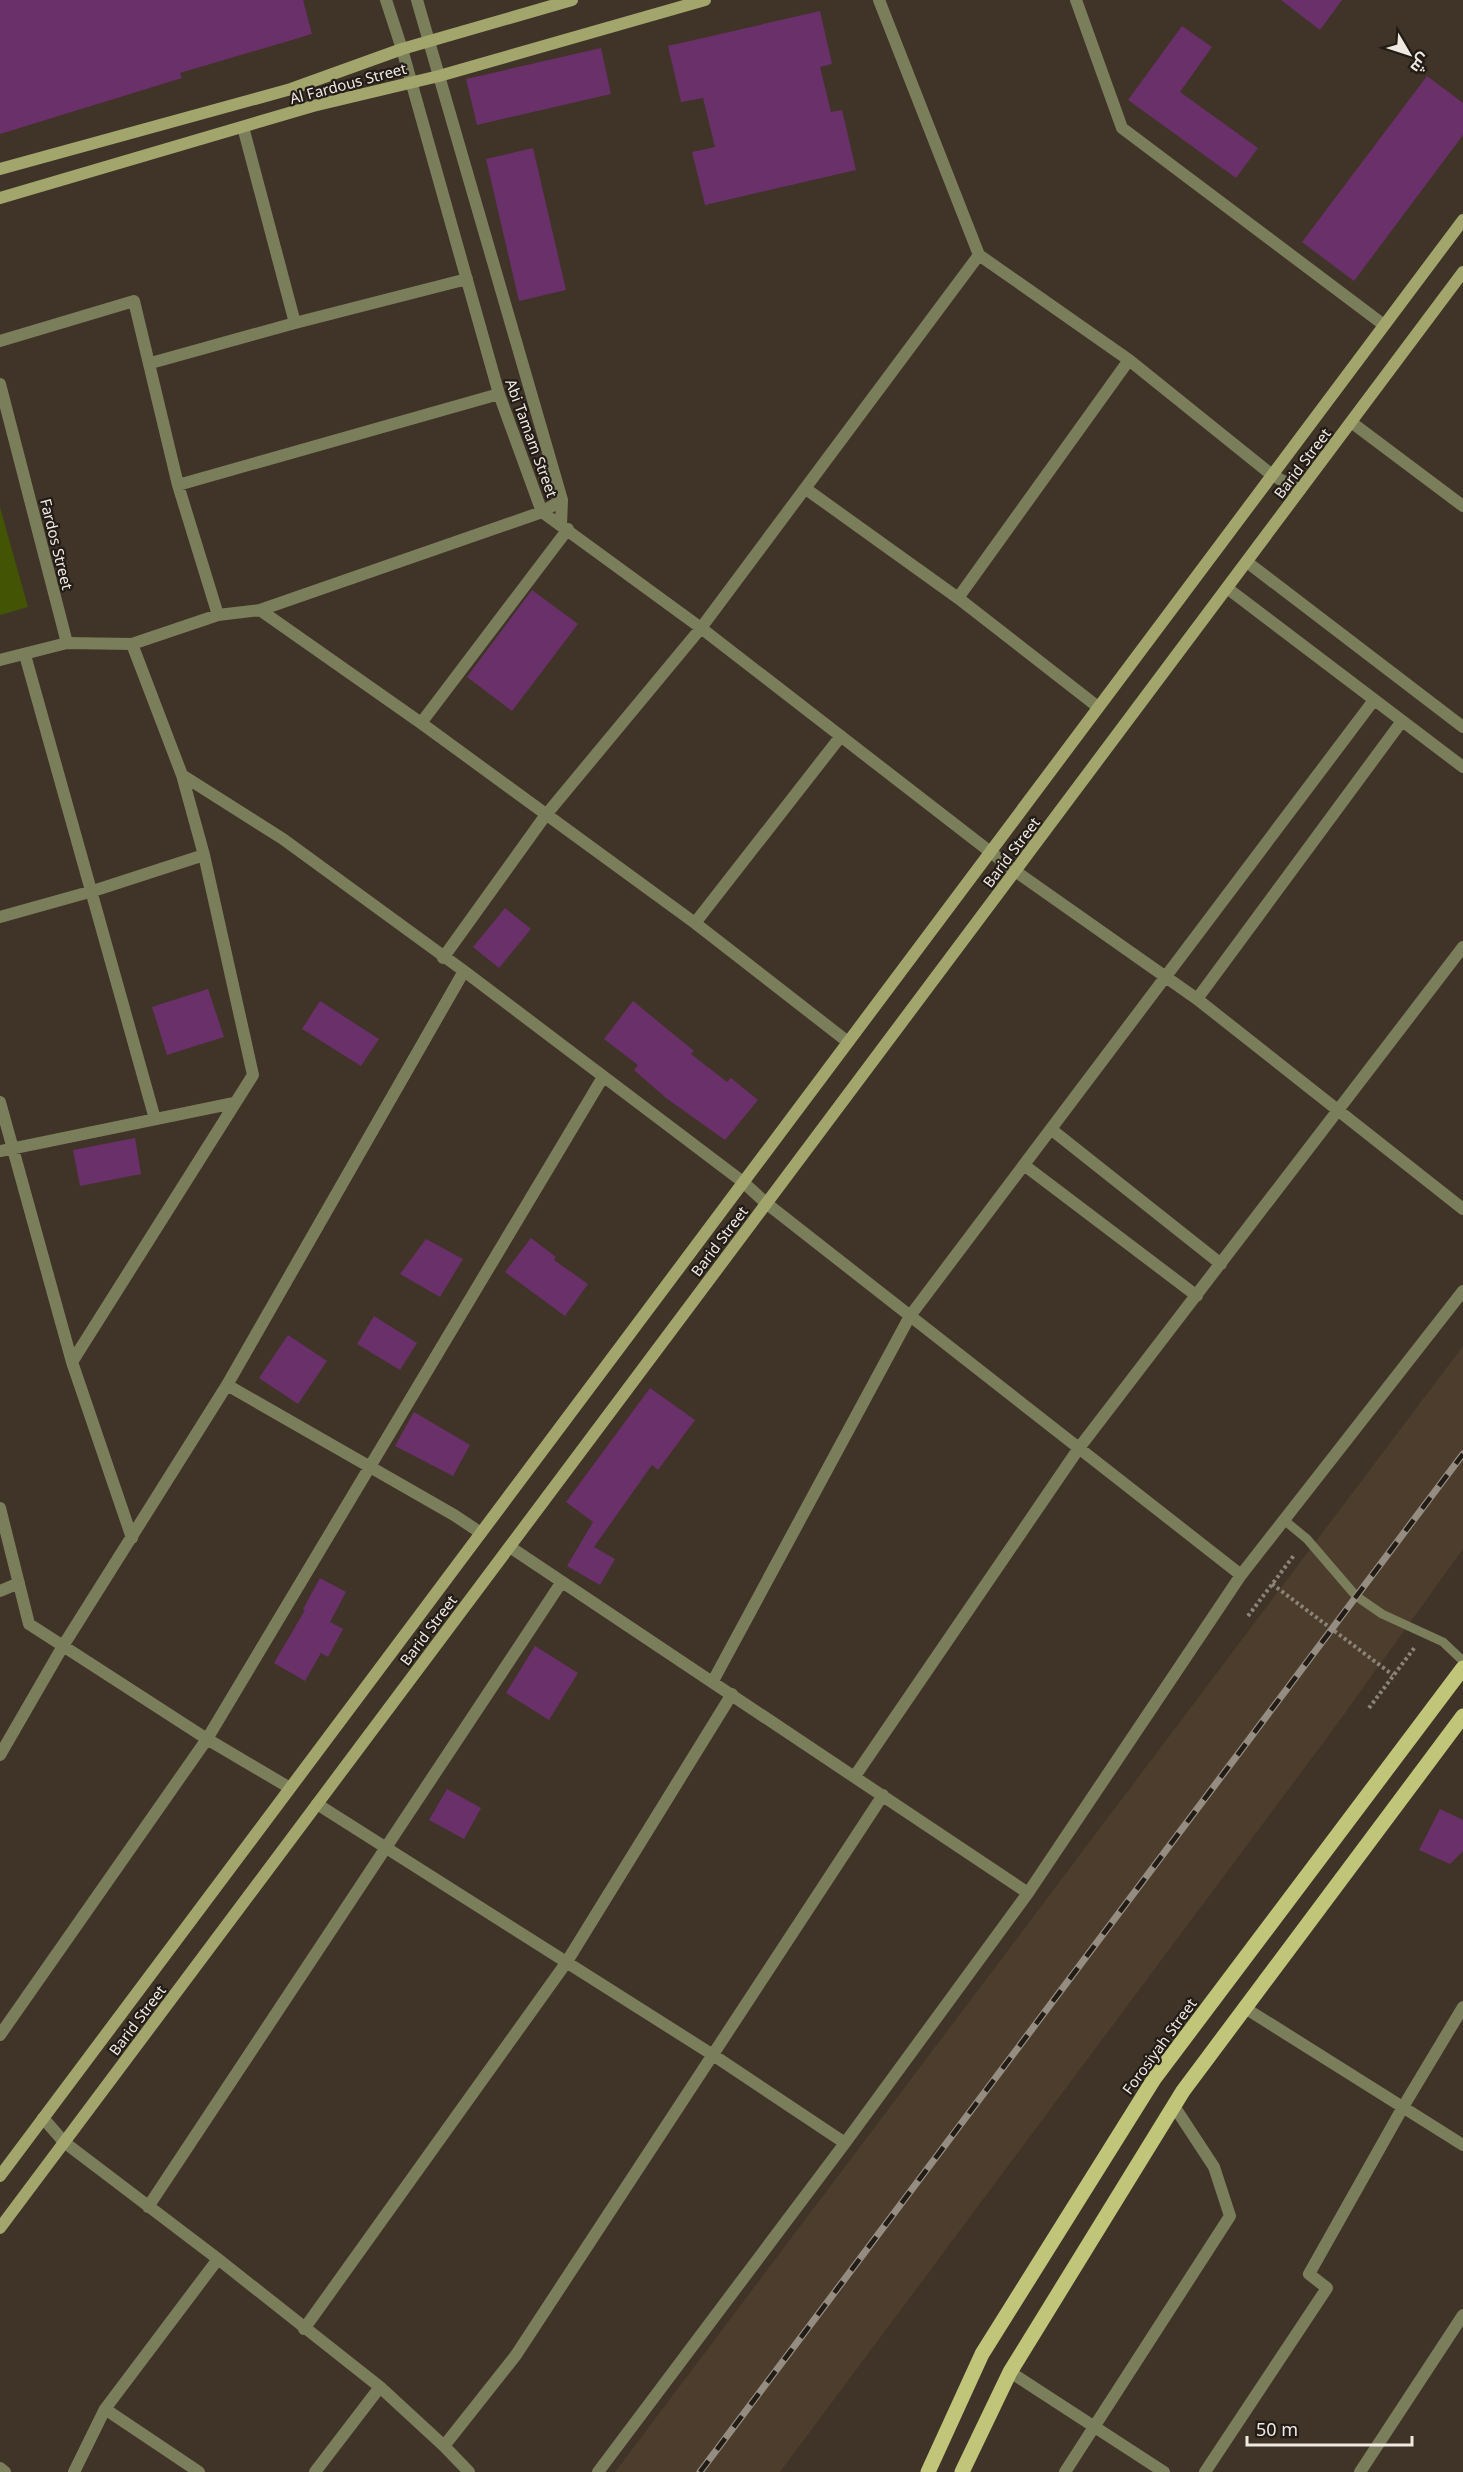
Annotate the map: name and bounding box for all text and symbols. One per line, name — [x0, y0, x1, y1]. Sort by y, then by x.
north arrow — [1379, 24, 1439, 84]
text: ش — [1406, 49, 1436, 78]
street label: Al Fardous Street — [287, 58, 409, 108]
street label: Abi Tamam Street — [501, 376, 563, 500]
street label: Barid Street — [1269, 423, 1335, 502]
street label: Fardos Street — [36, 496, 78, 592]
street label: Barid Street — [978, 812, 1044, 891]
street label: Barid Street — [686, 1201, 752, 1280]
street label: Barid Street — [395, 1590, 461, 1669]
street label: Barid Street — [104, 1980, 170, 2059]
street label: Forosiyah Street — [1117, 1994, 1201, 2098]
scale bar — [1247, 2409, 1412, 2447]
text: 50 m — [1256, 2417, 1298, 2441]

